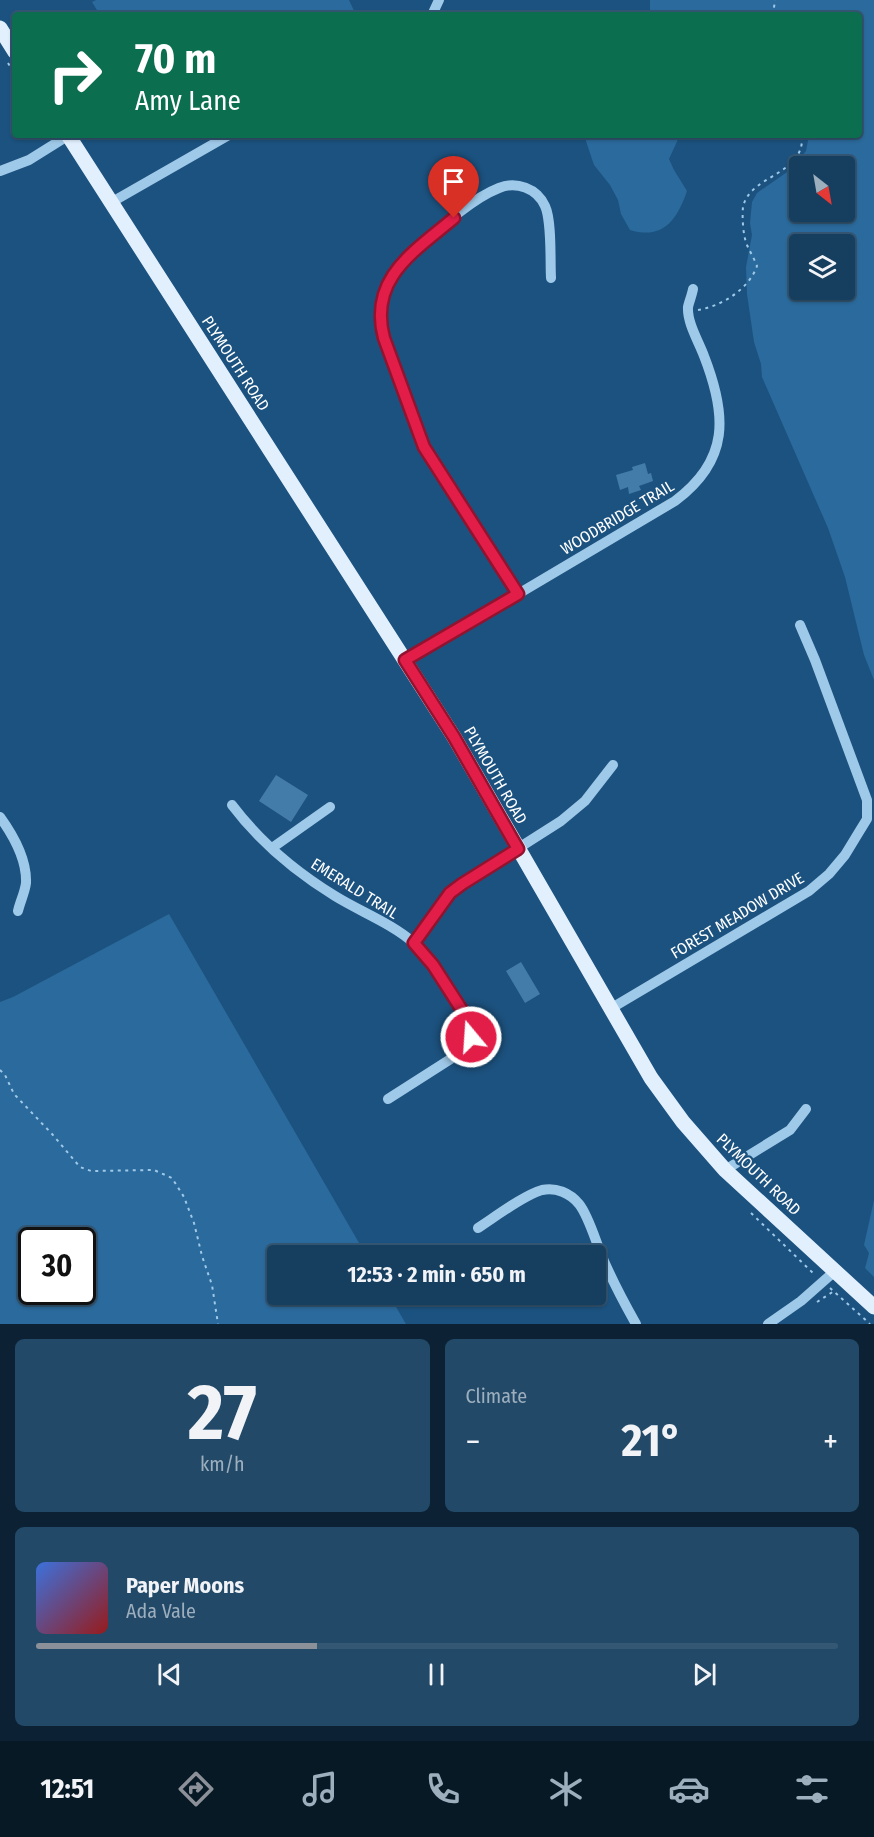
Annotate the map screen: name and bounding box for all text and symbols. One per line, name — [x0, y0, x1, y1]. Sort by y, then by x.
text: 70 m — [135, 34, 216, 84]
icon: right — [36, 36, 114, 114]
text: Amy Lane — [135, 85, 241, 117]
pin — [428, 156, 479, 218]
north arrow — [789, 156, 855, 222]
map controls — [789, 156, 855, 300]
icon: arrive — [437, 165, 470, 198]
button: layers — [789, 234, 855, 300]
street label: PLYMOUTH ROAD — [198, 312, 273, 414]
street label: WOODBRIDGE TRAIL — [557, 476, 677, 559]
street label: PLYMOUTH ROAD — [460, 723, 531, 827]
street label: EMERALD TRAIL — [308, 854, 402, 923]
street label: FOREST MEADOW DRIVE — [667, 868, 807, 963]
position arrow — [439, 1005, 503, 1069]
street label: PLYMOUTH ROAD — [713, 1130, 805, 1219]
speed limit sign: 30 — [18, 1227, 96, 1305]
text: 12:53 · 2 min · 650 m — [347, 1261, 526, 1288]
text: 27 — [188, 1366, 257, 1460]
text: Climate — [466, 1384, 527, 1408]
text: 21° — [622, 1414, 682, 1468]
text: − — [466, 1422, 480, 1462]
text: + — [823, 1422, 838, 1462]
text: km/h — [200, 1452, 245, 1476]
text: Paper Moons — [126, 1572, 244, 1599]
text: Ada Vale — [126, 1599, 196, 1623]
icon: previous — [153, 1658, 186, 1691]
icon: pause — [420, 1658, 453, 1691]
icon: next — [688, 1658, 721, 1691]
icon: directions — [175, 1768, 217, 1810]
icon: music — [299, 1768, 341, 1810]
icon: phone — [422, 1768, 464, 1810]
icon: climate — [545, 1768, 587, 1810]
icon: car — [668, 1768, 710, 1810]
icon: filters — [791, 1768, 833, 1810]
text: 12:51 — [41, 1773, 94, 1805]

